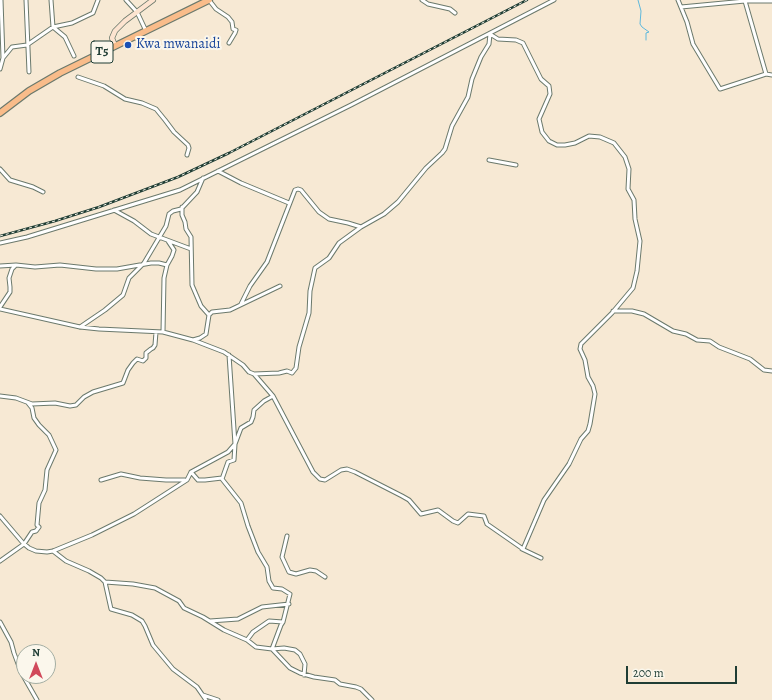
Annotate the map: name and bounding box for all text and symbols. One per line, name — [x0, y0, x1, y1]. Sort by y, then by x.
place label: Kwa mwanaidi — [136, 37, 220, 53]
marker: Kwa mwanaidi — [123, 40, 133, 50]
road number: T5 — [91, 41, 113, 63]
north arrow — [16, 644, 56, 684]
text: N — [32, 645, 40, 660]
scale bar — [628, 658, 739, 684]
text: 200 m — [633, 665, 664, 681]

